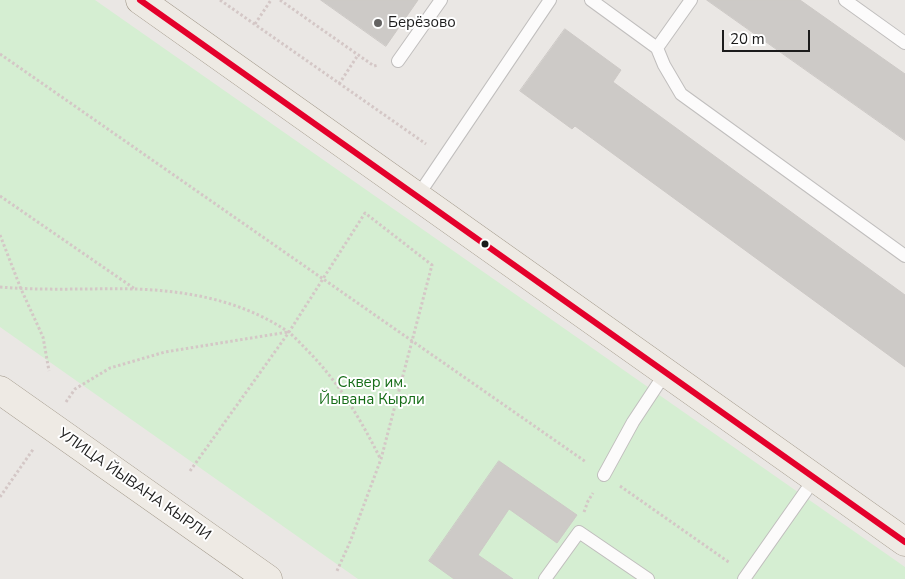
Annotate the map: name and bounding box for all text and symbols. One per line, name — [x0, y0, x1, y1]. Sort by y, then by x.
place label: Берёзово — [388, 14, 456, 32]
marker: Берёзово — [372, 17, 384, 29]
scale bar — [725, 20, 812, 52]
text: 20 m — [730, 29, 765, 49]
unlabelled marker — [480, 239, 490, 249]
park label: Сквер им. Йывана Кырли — [319, 374, 425, 409]
street label: УЛИЦА ЙЫВАНА КЫРЛИ — [54, 425, 214, 545]

